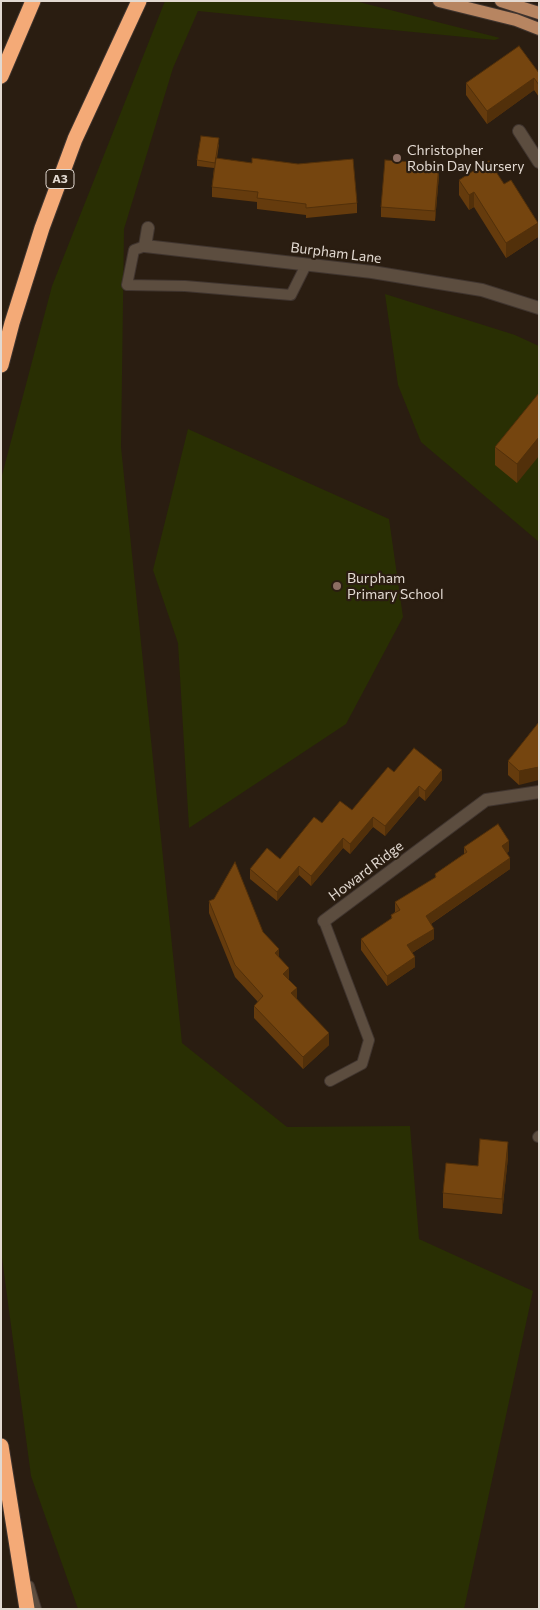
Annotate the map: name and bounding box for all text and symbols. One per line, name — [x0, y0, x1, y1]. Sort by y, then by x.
place label: Christopher Robin Day Nursery — [407, 142, 525, 174]
marker: Christopher Robin Day Nursery — [391, 152, 403, 164]
road number: A3 — [46, 170, 74, 188]
street label: Burpham Lane — [289, 239, 383, 267]
place label: Burpham Primary School — [347, 570, 443, 602]
marker: Burpham Primary School — [331, 580, 343, 592]
street label: Howard Ridge — [325, 838, 407, 904]

